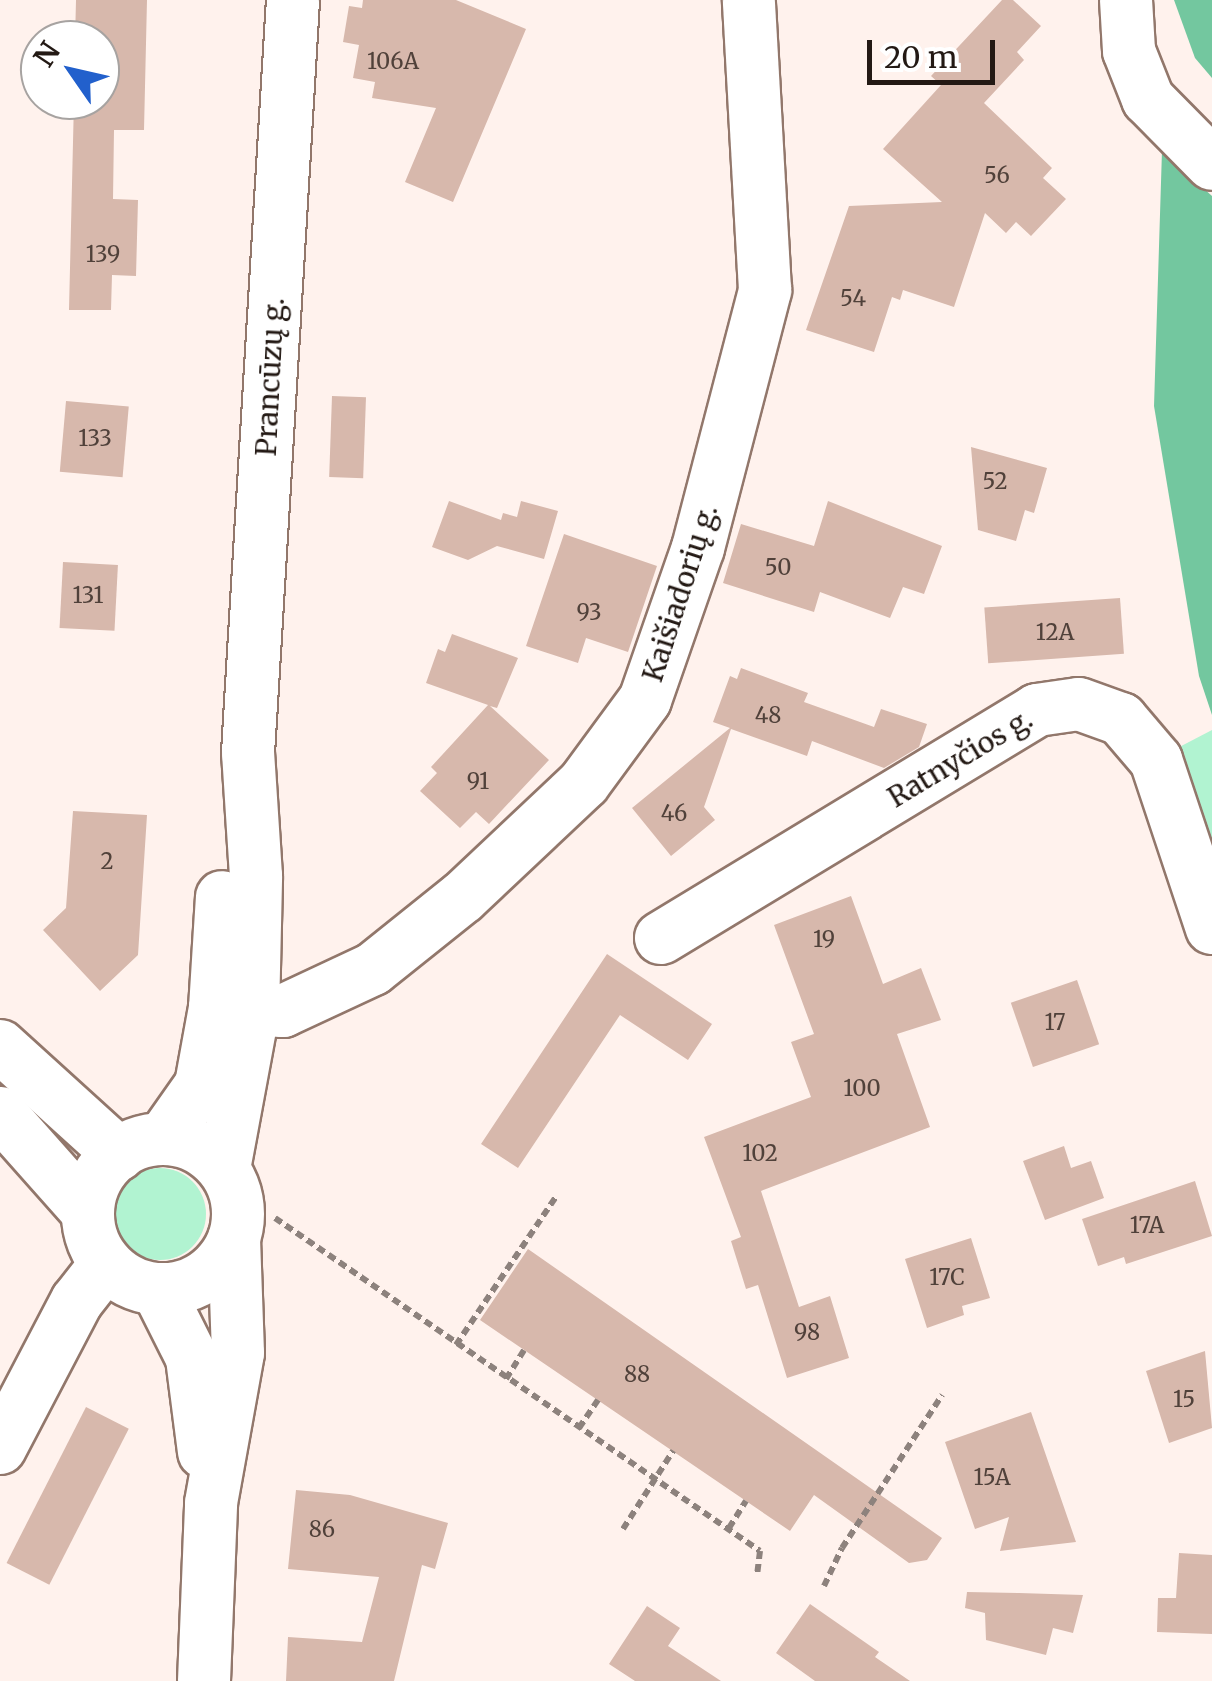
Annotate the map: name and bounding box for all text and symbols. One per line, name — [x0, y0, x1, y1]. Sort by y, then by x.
north arrow — [20, 20, 120, 120]
scale bar — [872, 20, 1000, 82]
text: N — [26, 35, 68, 74]
text: 20 m — [884, 38, 957, 76]
house number: 106A — [367, 49, 419, 75]
house number: 56 — [984, 163, 1010, 189]
house number: 139 — [86, 242, 120, 268]
house number: 54 — [840, 286, 866, 312]
street label: Prancūzų g. — [249, 297, 291, 457]
house number: 133 — [78, 426, 112, 452]
house number: 52 — [982, 469, 1008, 495]
street label: Kaišiadorių g. — [636, 500, 724, 686]
house number: 50 — [765, 555, 791, 581]
house number: 131 — [73, 583, 103, 609]
house number: 93 — [577, 600, 601, 626]
house number: 12A — [1036, 620, 1074, 646]
street label: Ratnyčios g. — [882, 702, 1038, 814]
house number: 48 — [755, 703, 781, 729]
house number: 91 — [467, 769, 489, 795]
house number: 46 — [661, 801, 687, 827]
house number: 2 — [100, 849, 114, 875]
house number: 19 — [813, 927, 835, 953]
house number: 17 — [1044, 1010, 1066, 1036]
house number: 100 — [843, 1076, 881, 1102]
house number: 102 — [742, 1141, 778, 1167]
house number: 17A — [1130, 1213, 1164, 1239]
house number: 17C — [929, 1265, 965, 1291]
house number: 98 — [794, 1320, 820, 1346]
house number: 88 — [624, 1362, 650, 1388]
house number: 15 — [1173, 1387, 1195, 1413]
house number: 15A — [974, 1465, 1010, 1491]
house number: 86 — [309, 1517, 335, 1543]

